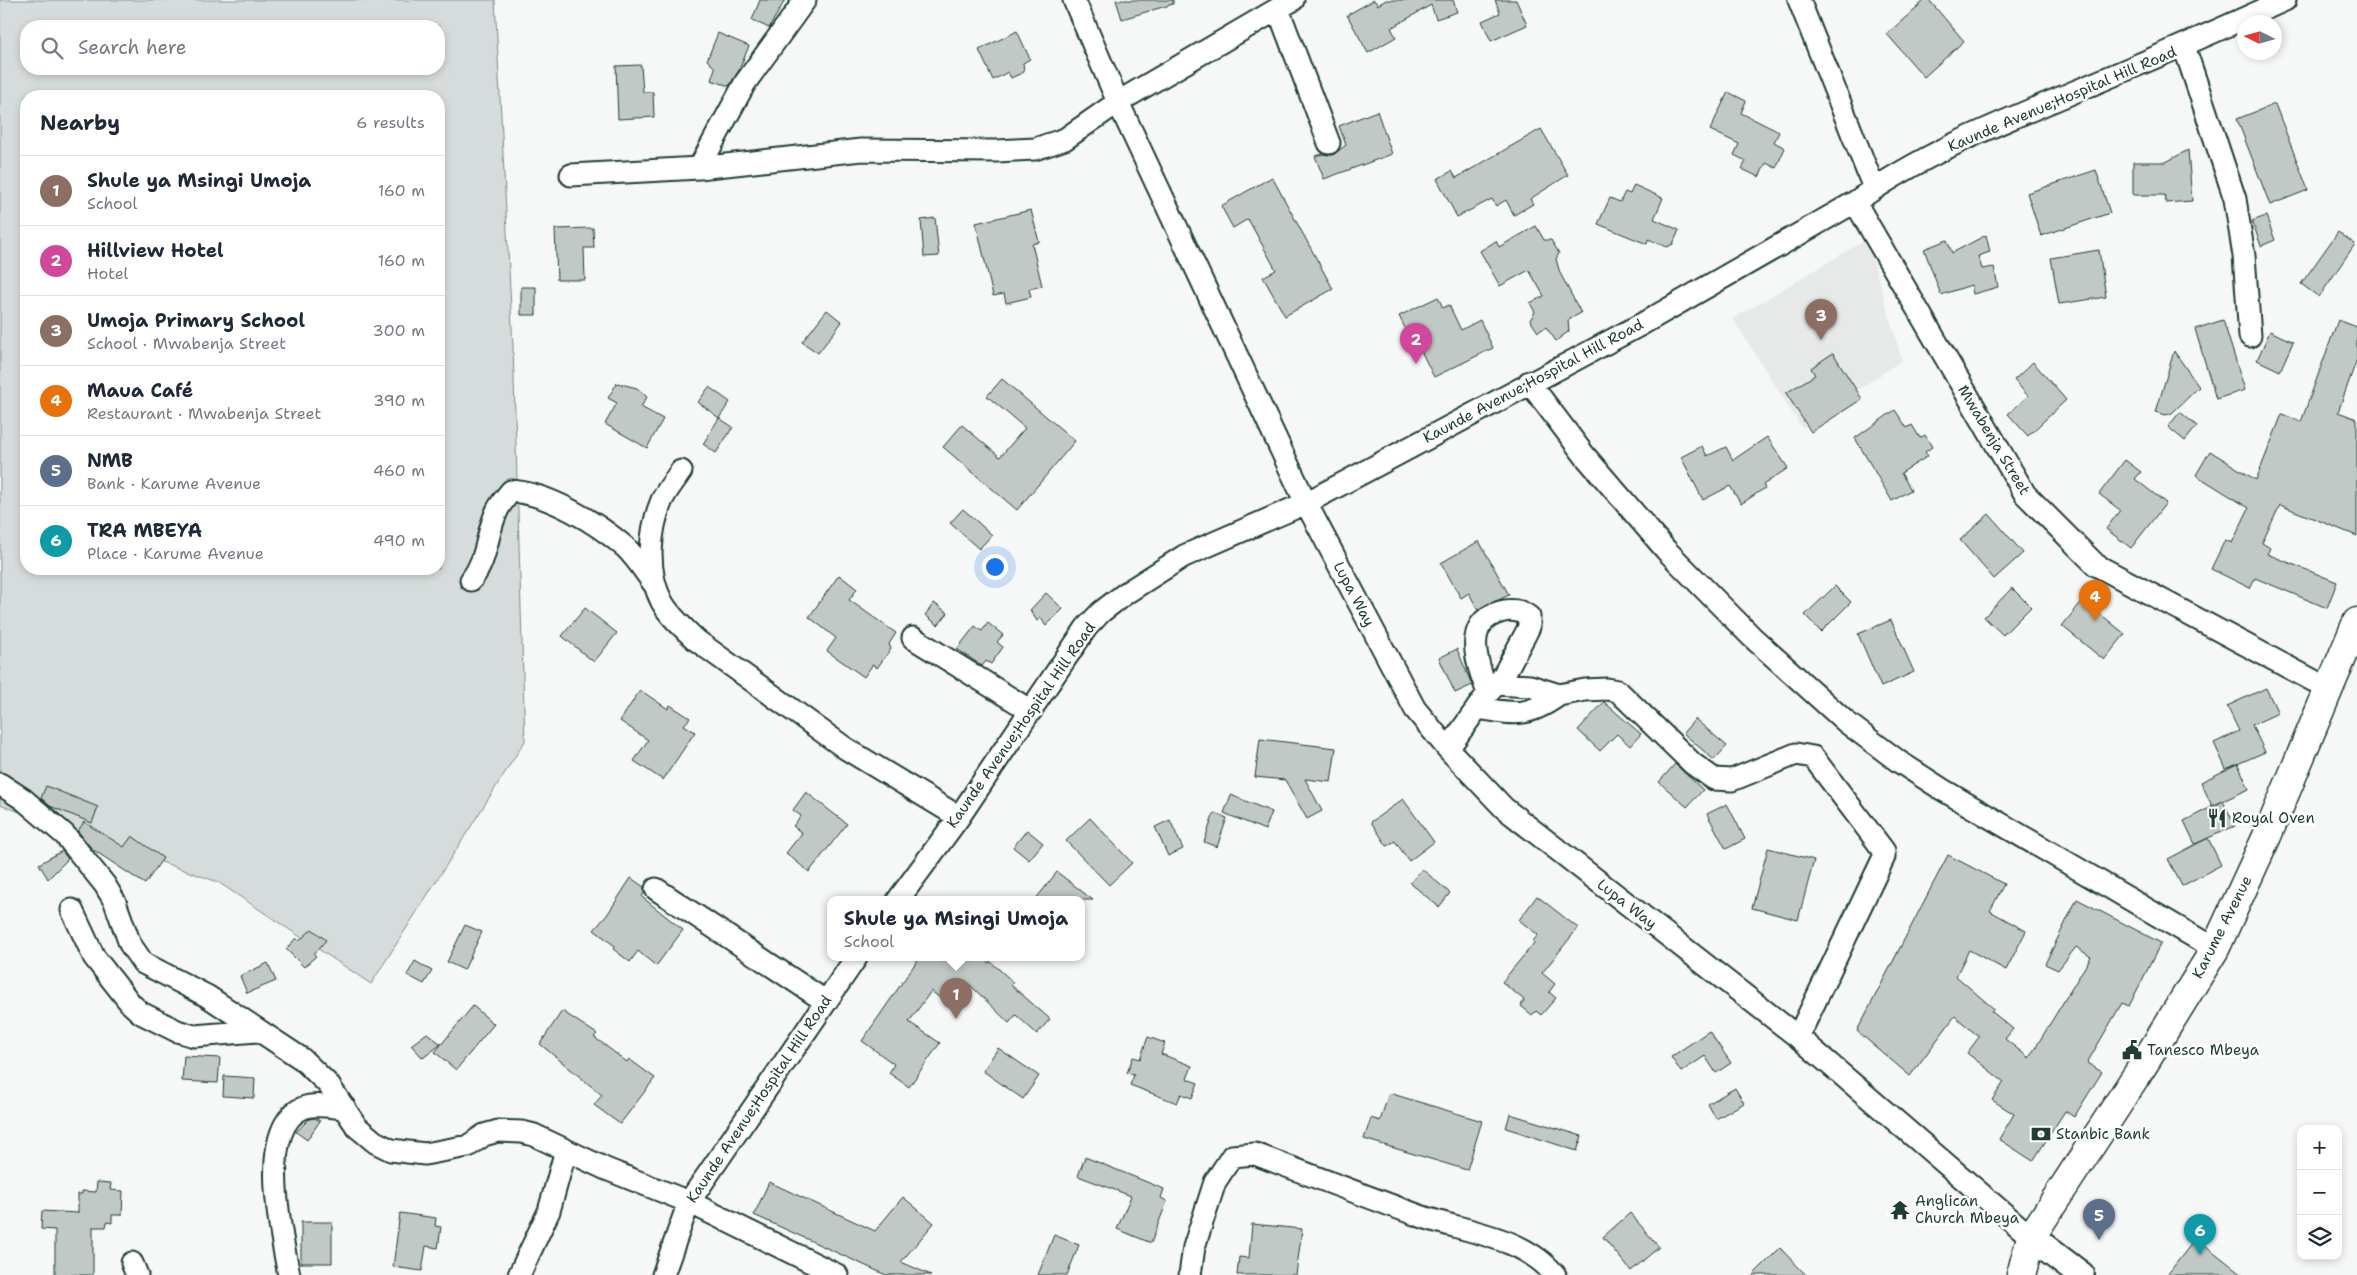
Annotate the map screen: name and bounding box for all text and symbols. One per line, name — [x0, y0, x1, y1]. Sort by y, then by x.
north arrow — [2237, 15, 2282, 60]
search box — [20, 20, 445, 75]
icon: search — [38, 34, 66, 62]
text: Search here — [78, 35, 187, 60]
street label: Kaunde Avenue;Hospital Hill Road — [1945, 41, 2180, 156]
text: Nearby — [40, 109, 120, 137]
text: 6 results — [356, 112, 425, 133]
text: Shule ya Msingi Umoja — [87, 168, 311, 193]
text: 1 — [52, 180, 60, 201]
text: 160 m — [378, 180, 425, 201]
text: School — [87, 193, 137, 214]
text: Hillview Hotel — [87, 238, 224, 263]
text: 2 — [50, 250, 62, 271]
text: 160 m — [378, 250, 425, 271]
text: Hotel — [87, 263, 128, 284]
pin: 3 — [1805, 299, 1837, 340]
text: Umoja Primary School — [87, 308, 305, 333]
street label: Kaunde Avenue;Hospital Hill Road — [1419, 314, 1647, 448]
text: 3 — [50, 320, 62, 341]
text: 300 m — [373, 320, 425, 341]
pin: 2 — [1400, 323, 1432, 364]
text: School · Mwabenja Street — [87, 333, 286, 354]
text: Maua Café — [87, 378, 193, 403]
street label: Mwabenja Street — [1953, 381, 2035, 499]
text: 4 — [50, 390, 62, 411]
text: 390 m — [373, 390, 425, 411]
text: Restaurant · Mwabenja Street — [87, 403, 321, 424]
text: NMB — [87, 448, 133, 473]
text: 5 — [51, 460, 61, 481]
text: 460 m — [373, 460, 425, 481]
text: Bank · Karume Avenue — [87, 473, 261, 494]
text: TRA MBEYA — [87, 518, 202, 543]
text: 6 — [50, 530, 62, 551]
text: 490 m — [373, 530, 425, 551]
text: Place · Karume Avenue — [87, 543, 264, 564]
your location — [982, 554, 1008, 580]
street label: Lupa Way — [1329, 558, 1379, 630]
pin: 4 — [2079, 580, 2111, 621]
street label: Kaunde Avenue;Hospital Hill Road — [942, 618, 1100, 832]
restaurant icon: Royal Oven — [2206, 807, 2228, 829]
place label: Royal Oven — [2232, 808, 2315, 828]
street label: Karume Avenue — [2187, 872, 2257, 982]
street label: Lupa Way — [1593, 874, 1661, 934]
popup — [827, 896, 1085, 961]
text: Shule ya Msingi Umoja — [844, 906, 1068, 931]
text: School — [844, 931, 894, 952]
pin: 1 — [940, 978, 972, 1019]
street label: Kaunde Avenue;Hospital Hill Road — [682, 991, 837, 1207]
public building icon: Tanesco Mbeya — [2121, 1039, 2143, 1061]
place label: Tanesco Mbeya — [2147, 1040, 2260, 1060]
bank icon: Stanbic Bank — [2030, 1123, 2052, 1145]
place label: Stanbic Bank — [2056, 1124, 2150, 1144]
map controls — [2297, 1125, 2342, 1260]
button: + — [2297, 1125, 2342, 1170]
button: − — [2297, 1170, 2342, 1215]
place label: Anglican Church Mbeya — [1915, 1191, 2020, 1228]
temple icon: Anglican Church Mbeya — [1889, 1199, 1911, 1221]
pin: 5 — [2083, 1199, 2115, 1240]
pin: 6 — [2184, 1214, 2216, 1255]
button: layers — [2297, 1215, 2342, 1260]

